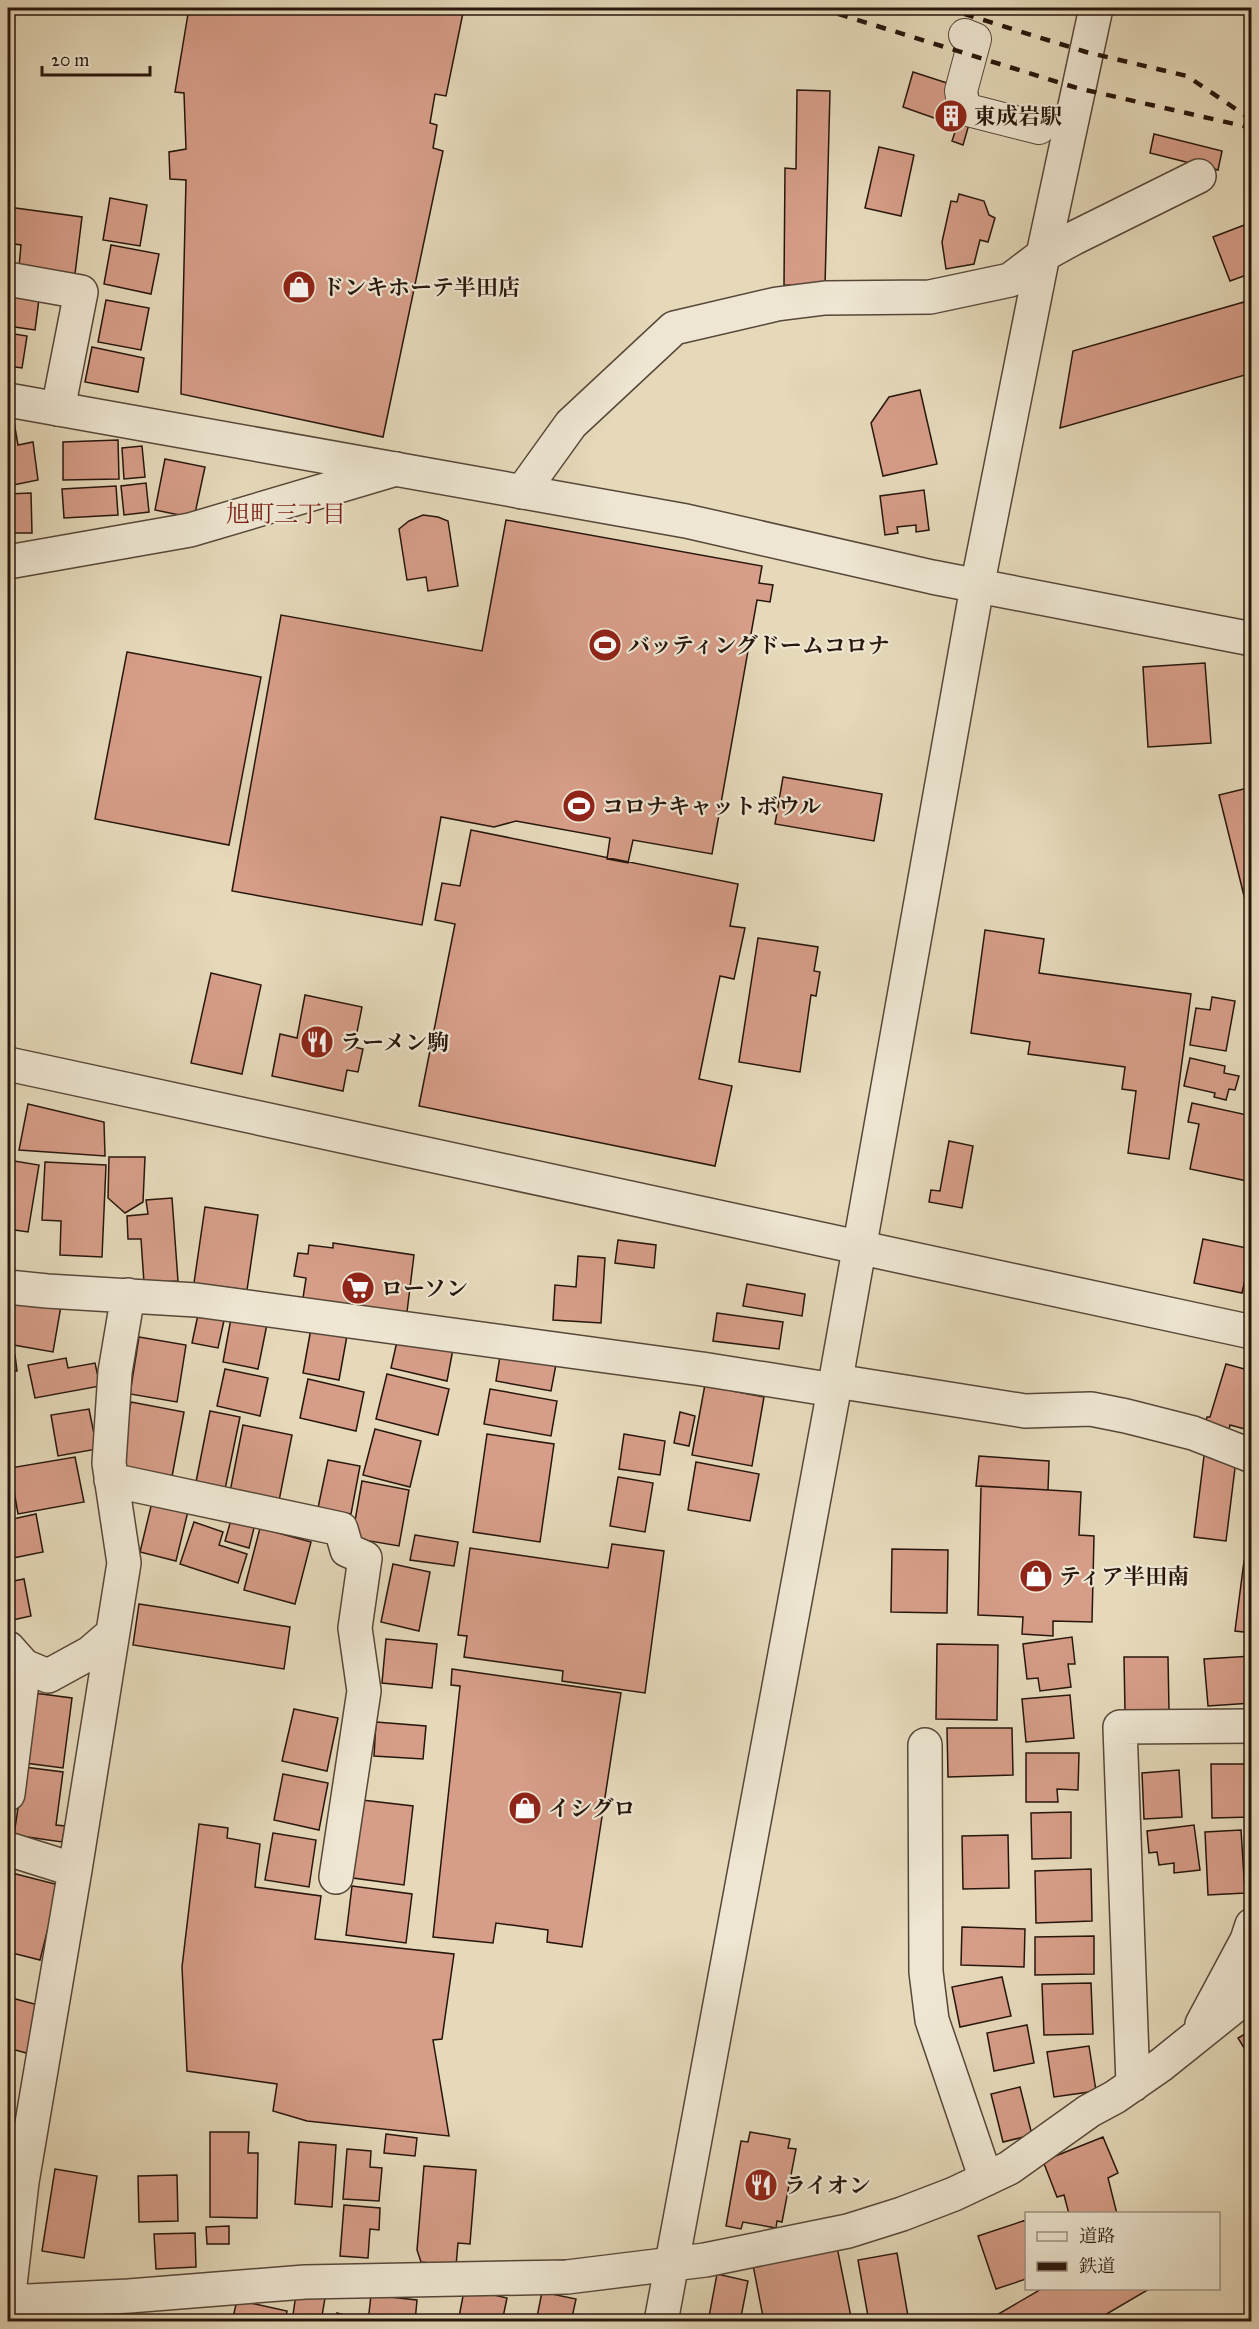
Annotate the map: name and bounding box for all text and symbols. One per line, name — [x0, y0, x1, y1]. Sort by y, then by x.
scale bar — [42, 39, 150, 77]
text: 20 m — [51, 49, 89, 71]
building icon: 東成岩駅 — [933, 98, 969, 134]
place label: 東成岩駅 — [974, 103, 1062, 130]
shop icon: ドンキホーテ半田店 — [281, 269, 317, 305]
place label: ドンキホーテ半田店 — [322, 274, 520, 301]
district label: 旭町三丁目 — [226, 499, 346, 529]
sports icon: バッティングドームコロナ — [587, 627, 623, 663]
place label: バッティングドームコロナ — [628, 632, 890, 659]
sports icon: コロナキャットボウル — [561, 788, 597, 824]
place label: コロナキャットボウル — [602, 793, 821, 820]
restaurant icon: ラーメン駒 — [299, 1024, 335, 1060]
place label: ラーメン駒 — [340, 1029, 449, 1056]
supermarket icon: ローソン — [340, 1270, 376, 1306]
place label: ローソン — [381, 1275, 468, 1302]
shop icon: ティア半田南 — [1018, 1558, 1054, 1594]
place label: ティア半田南 — [1059, 1563, 1189, 1590]
shop icon: イシグロ — [507, 1790, 543, 1826]
place label: イシグロ — [548, 1795, 636, 1822]
restaurant icon: ライオン — [743, 2167, 779, 2203]
place label: ライオン — [784, 2172, 871, 2199]
legend — [1025, 2212, 1220, 2290]
text: 道路 — [1079, 2225, 1115, 2247]
text: 鉄道 — [1079, 2255, 1115, 2277]

